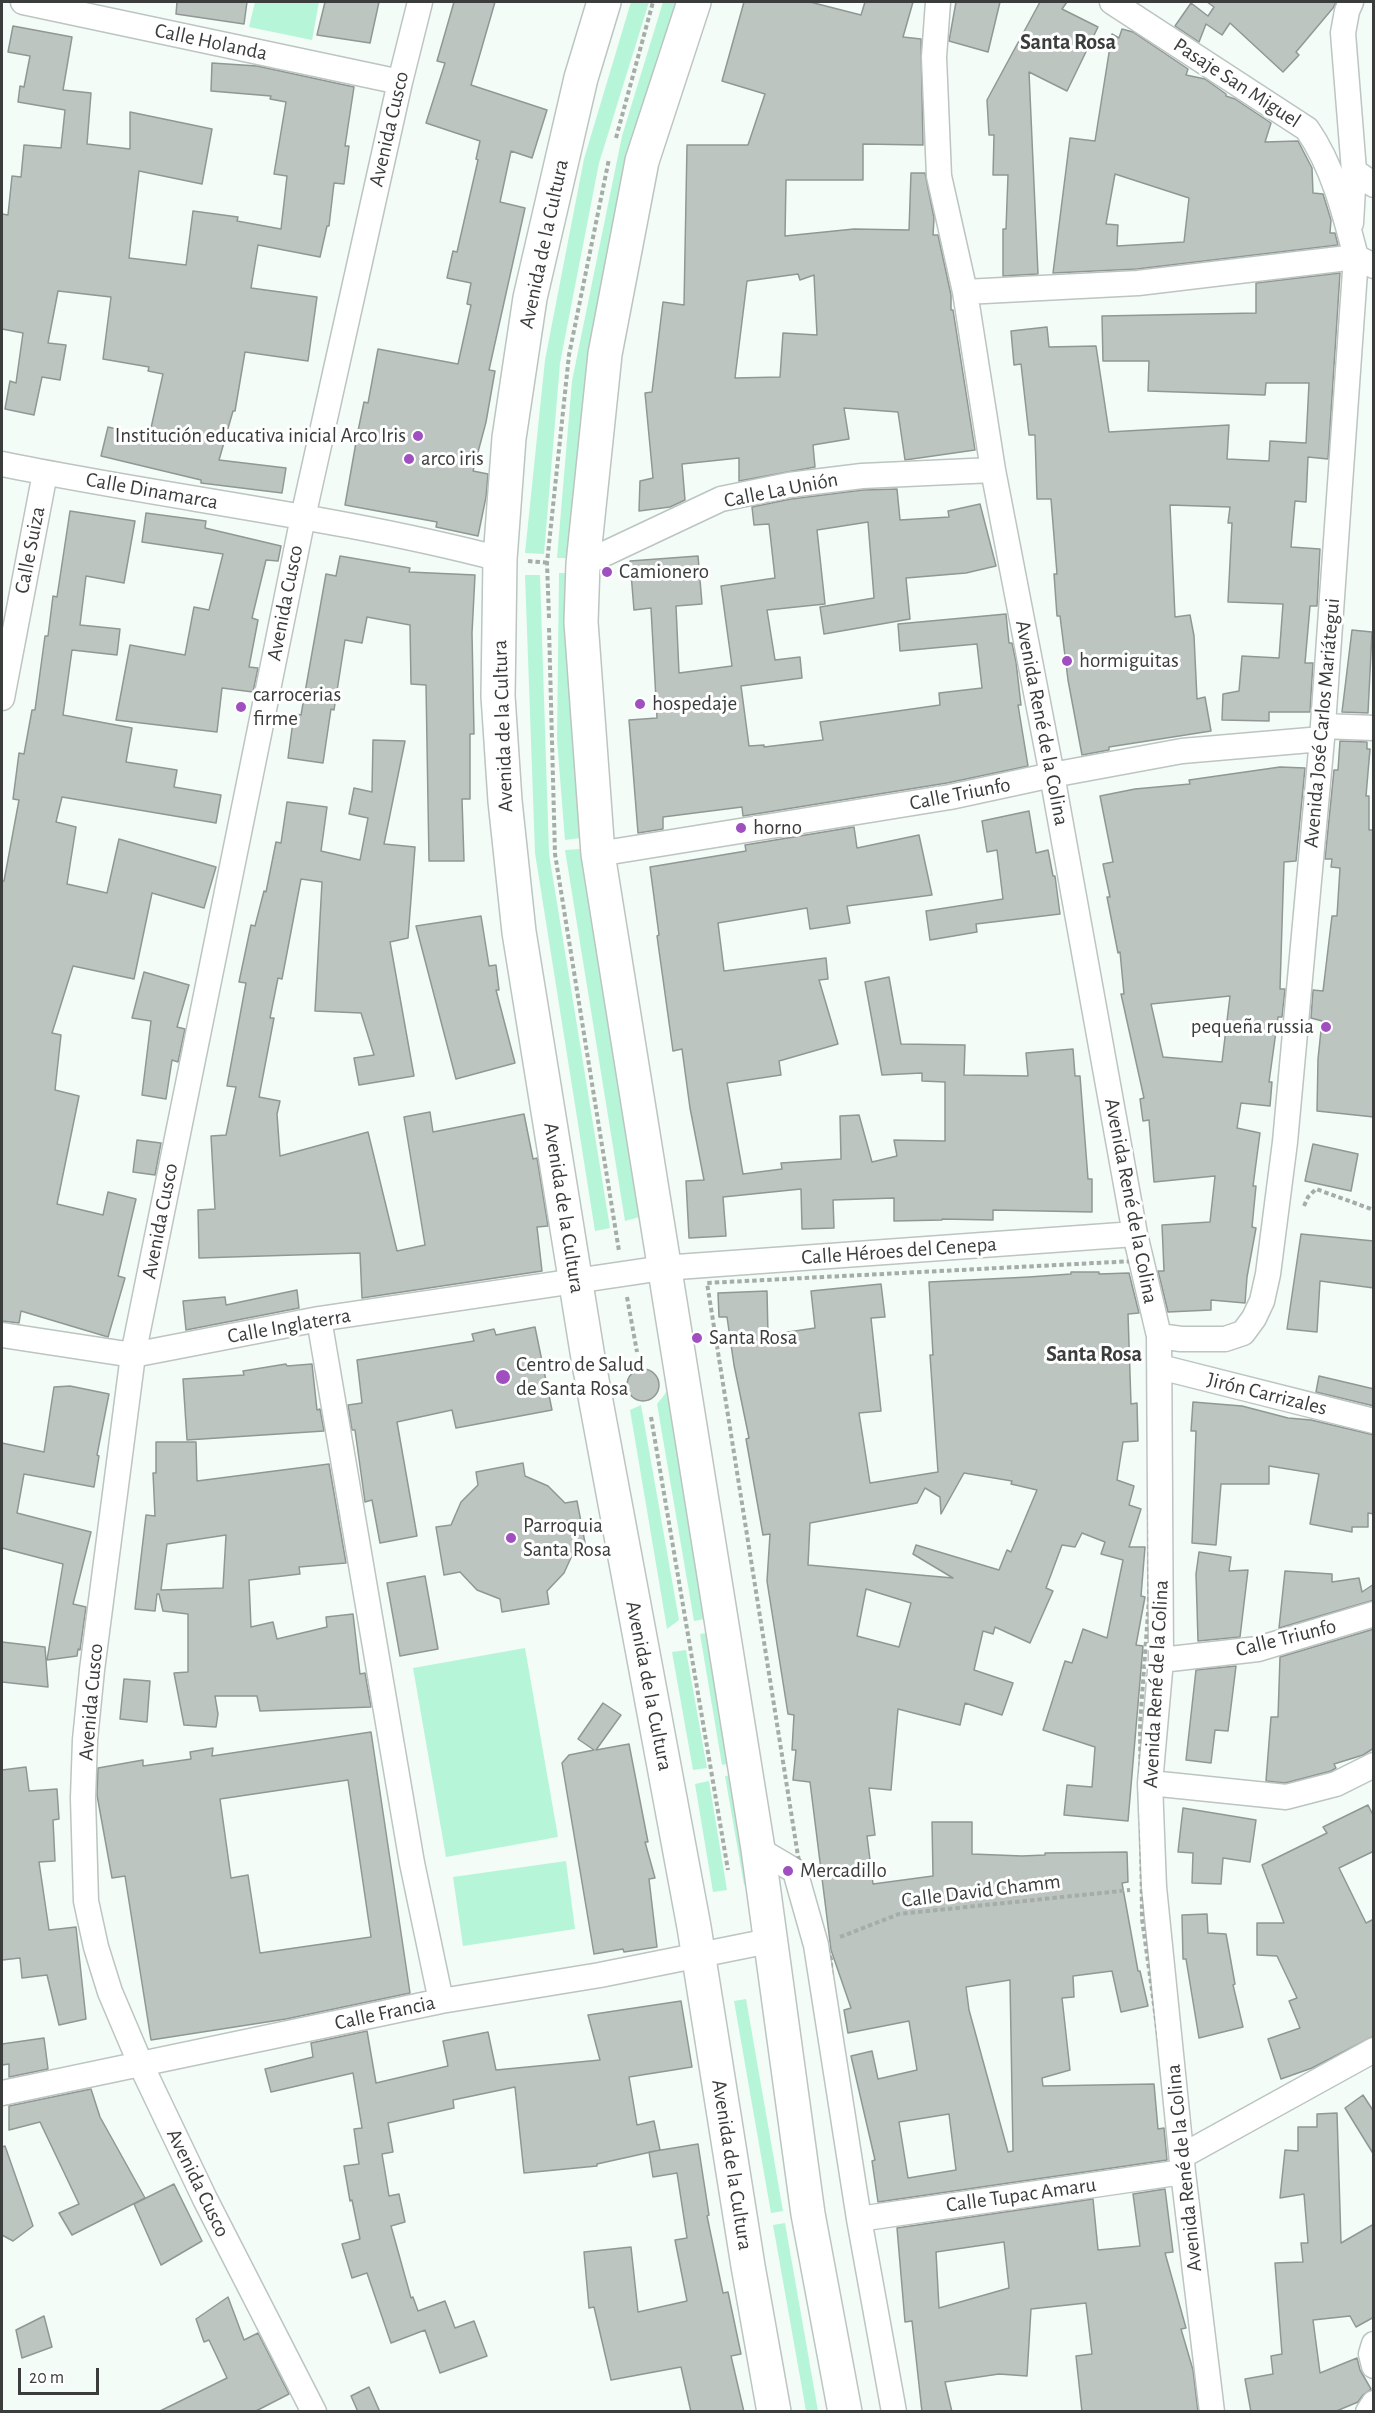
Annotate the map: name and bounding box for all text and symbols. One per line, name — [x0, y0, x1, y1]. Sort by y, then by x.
street label: Calle Holanda — [152, 18, 270, 66]
district label: Santa Rosa — [1020, 29, 1116, 55]
street label: Pasaje San Miguel — [1169, 32, 1305, 134]
street label: Avenida Cusco — [364, 69, 414, 189]
street label: Avenida de la Cultura — [514, 157, 574, 331]
place label: Institución educativa inicial Arco Iris — [115, 423, 406, 449]
marker: Institución educativa inicial Arco Iris — [411, 429, 425, 443]
place label: arco iris — [421, 446, 484, 472]
marker: arco iris — [402, 452, 416, 466]
street label: Calle Dinamarca — [84, 467, 220, 515]
street label: Calle La Unión — [722, 467, 840, 513]
street label: Calle Suiza — [9, 504, 51, 596]
street label: Avenida Cusco — [261, 543, 309, 663]
place label: Camionero — [619, 559, 709, 585]
marker: Camionero — [600, 565, 614, 579]
street label: Avenida José Carlos Mariátegui — [1299, 597, 1345, 849]
street label: Avenida René de la Colina — [1010, 618, 1074, 828]
street label: Avenida de la Cultura — [487, 639, 519, 813]
place label: hormiguitas — [1079, 648, 1179, 674]
marker: hormiguitas — [1060, 654, 1074, 668]
place label: carrocerias firme — [253, 682, 341, 732]
place label: hospedaje — [652, 691, 737, 717]
marker: hospedaje — [633, 697, 647, 711]
marker: carrocerias firme — [234, 700, 248, 714]
street label: Calle Triunfo — [907, 772, 1013, 816]
place label: horno — [753, 815, 802, 841]
marker: horno — [734, 821, 748, 835]
place label: pequeña russia — [1191, 1014, 1314, 1040]
marker: pequeña russia — [1319, 1020, 1333, 1034]
street label: Avenida René de la Colina — [1099, 1096, 1163, 1306]
street label: Avenida de la Cultura — [538, 1121, 590, 1295]
street label: Avenida Cusco — [136, 1161, 184, 1281]
street label: Calle Héroes del Cenepa — [800, 1232, 998, 1270]
street label: Calle Inglaterra — [225, 1303, 353, 1349]
place label: Santa Rosa — [709, 1325, 797, 1351]
marker: Santa Rosa — [690, 1331, 704, 1345]
district label: Santa Rosa — [1046, 1341, 1142, 1367]
place label: Centro de Salud de Santa Rosa — [516, 1352, 644, 1402]
street label: Jirón Carrizales — [1204, 1367, 1330, 1421]
marker: Centro de Salud de Santa Rosa — [494, 1368, 512, 1386]
place label: Parroquia Santa Rosa — [523, 1513, 611, 1563]
marker: Parroquia Santa Rosa — [504, 1531, 518, 1545]
street label: Avenida René de la Colina — [1138, 1579, 1174, 1789]
street label: Avenida de la Cultura — [620, 1599, 678, 1773]
street label: Calle Triunfo — [1233, 1613, 1339, 1663]
street label: Avenida Cusco — [73, 1642, 109, 1762]
place label: Mercadillo — [800, 1858, 887, 1884]
marker: Mercadillo — [781, 1864, 795, 1878]
street label: Calle David Chamm — [900, 1869, 1062, 1913]
street label: Calle Francia — [332, 1990, 438, 2036]
street label: Avenida René de la Colina — [1161, 2063, 1207, 2273]
street label: Avenida de la Cultura — [706, 2078, 758, 2252]
street label: Avenida Cusco — [161, 2125, 235, 2241]
street label: Calle Tupac Amaru — [944, 2172, 1098, 2218]
scale bar — [21, 2356, 102, 2394]
text: 20 m — [29, 2369, 64, 2387]

